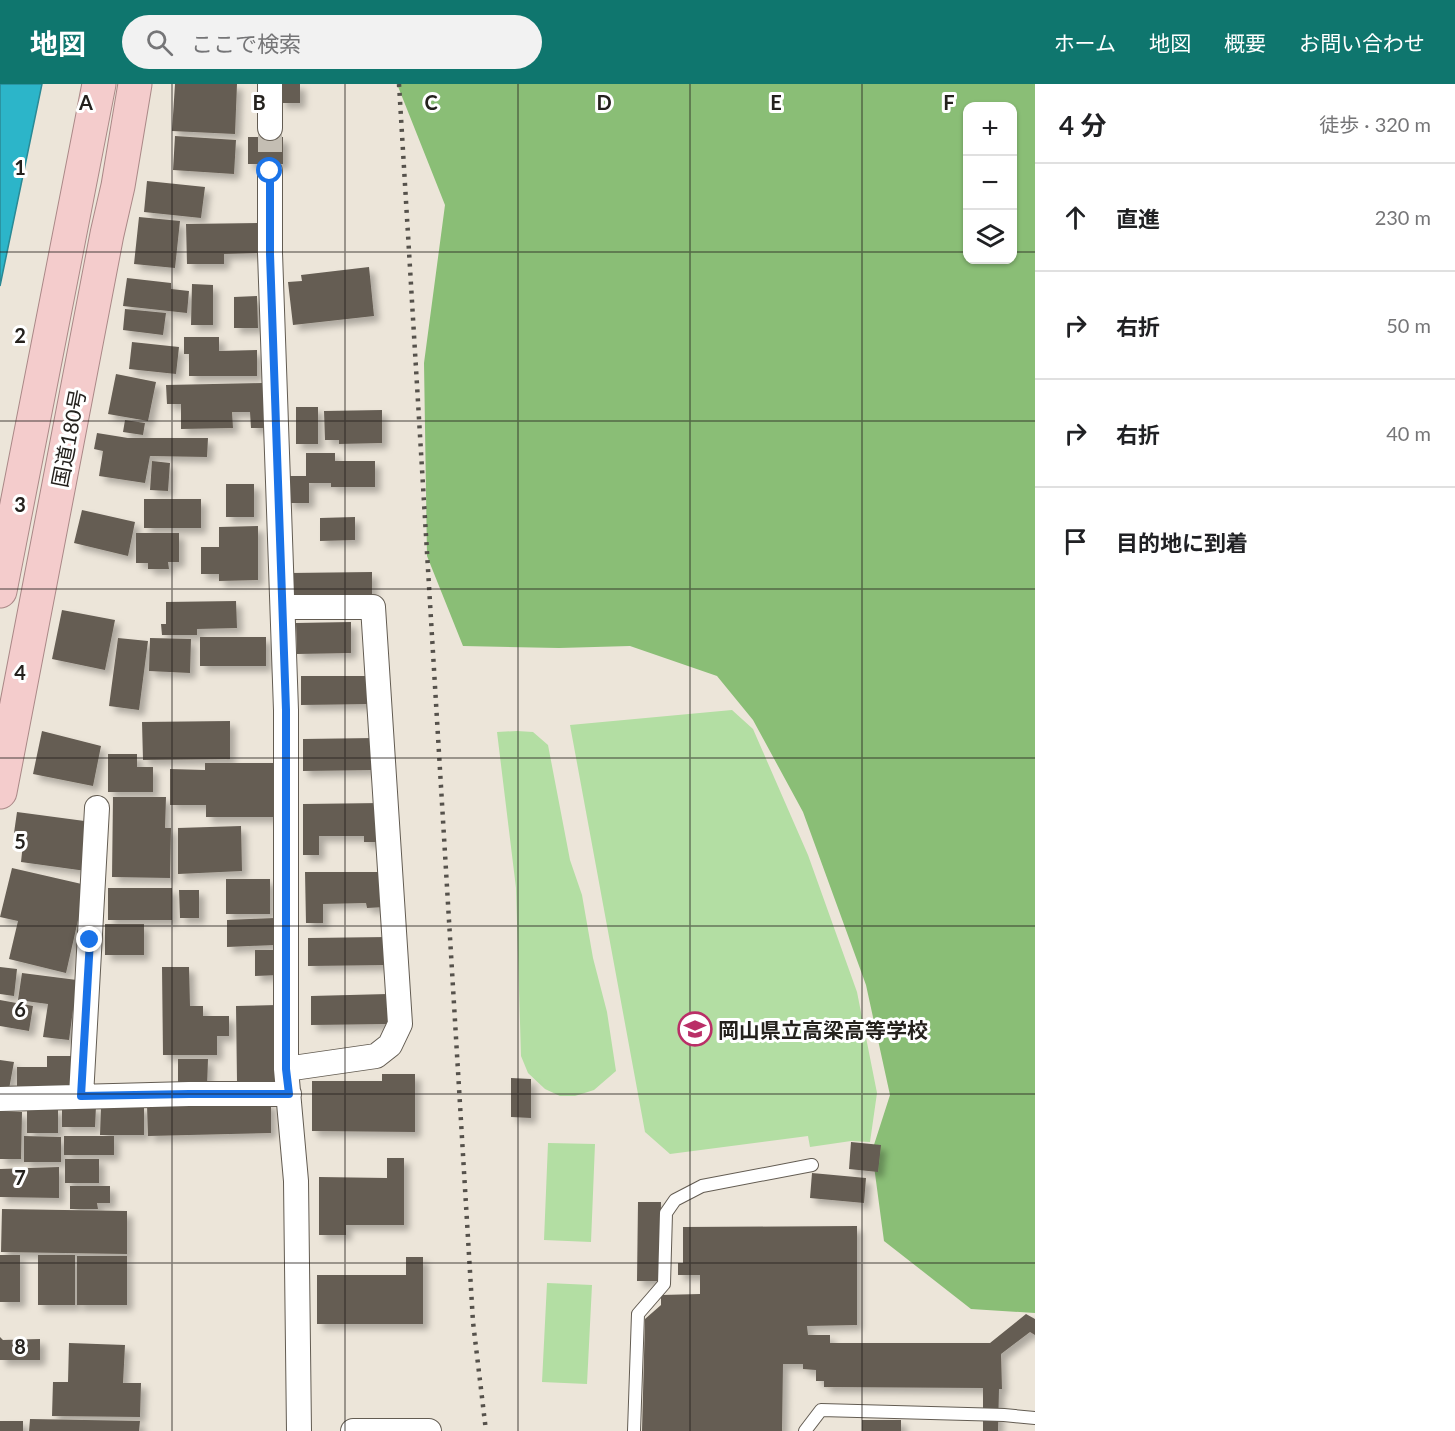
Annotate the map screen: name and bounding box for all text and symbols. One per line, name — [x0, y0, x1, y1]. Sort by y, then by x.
search box — [122, 15, 542, 69]
text: 地図 — [30, 26, 86, 60]
icon: search — [143, 26, 176, 59]
text: ここで検索 — [191, 30, 301, 57]
text: ホーム — [1054, 30, 1116, 55]
text: 地図 — [1149, 30, 1191, 55]
text: 概要 — [1224, 30, 1266, 55]
text: お問い合わせ — [1299, 30, 1425, 55]
text: A — [78, 90, 93, 114]
text: B — [252, 90, 266, 114]
text: C — [424, 90, 438, 114]
text: D — [596, 90, 612, 114]
text: E — [770, 90, 782, 114]
text: F — [943, 90, 955, 114]
map controls — [963, 102, 1017, 264]
button: + — [963, 102, 1017, 156]
text: 4 分 — [1059, 109, 1106, 141]
text: 徒歩 · 320 m — [1319, 112, 1431, 136]
text: 1 — [14, 155, 26, 179]
button: − — [963, 156, 1017, 210]
route start — [256, 157, 282, 183]
icon: ahead — [1059, 201, 1092, 234]
text: 直進 — [1116, 205, 1160, 232]
text: 230 m — [1375, 205, 1431, 229]
button: layers — [963, 210, 1017, 264]
icon: right — [1059, 309, 1092, 342]
text: 右折 — [1116, 313, 1160, 340]
text: 50 m — [1386, 313, 1431, 337]
text: 2 — [14, 323, 26, 347]
street label: 国道180号 — [46, 387, 90, 489]
icon: right — [1059, 417, 1092, 450]
text: 右折 — [1116, 421, 1160, 448]
text: 40 m — [1386, 421, 1431, 445]
text: 3 — [14, 492, 26, 516]
icon: arrive — [1059, 525, 1092, 558]
text: 目的地に到着 — [1116, 529, 1248, 556]
text: 4 — [14, 660, 26, 684]
text: 5 — [14, 829, 26, 853]
route end — [76, 926, 102, 952]
text: 6 — [14, 997, 26, 1021]
school or university icon: 岡山県立高梁高等学校 — [677, 1011, 713, 1047]
place label: 岡山県立高梁高等学校 — [718, 1017, 928, 1042]
text: 7 — [14, 1165, 26, 1189]
text: 8 — [14, 1334, 26, 1358]

